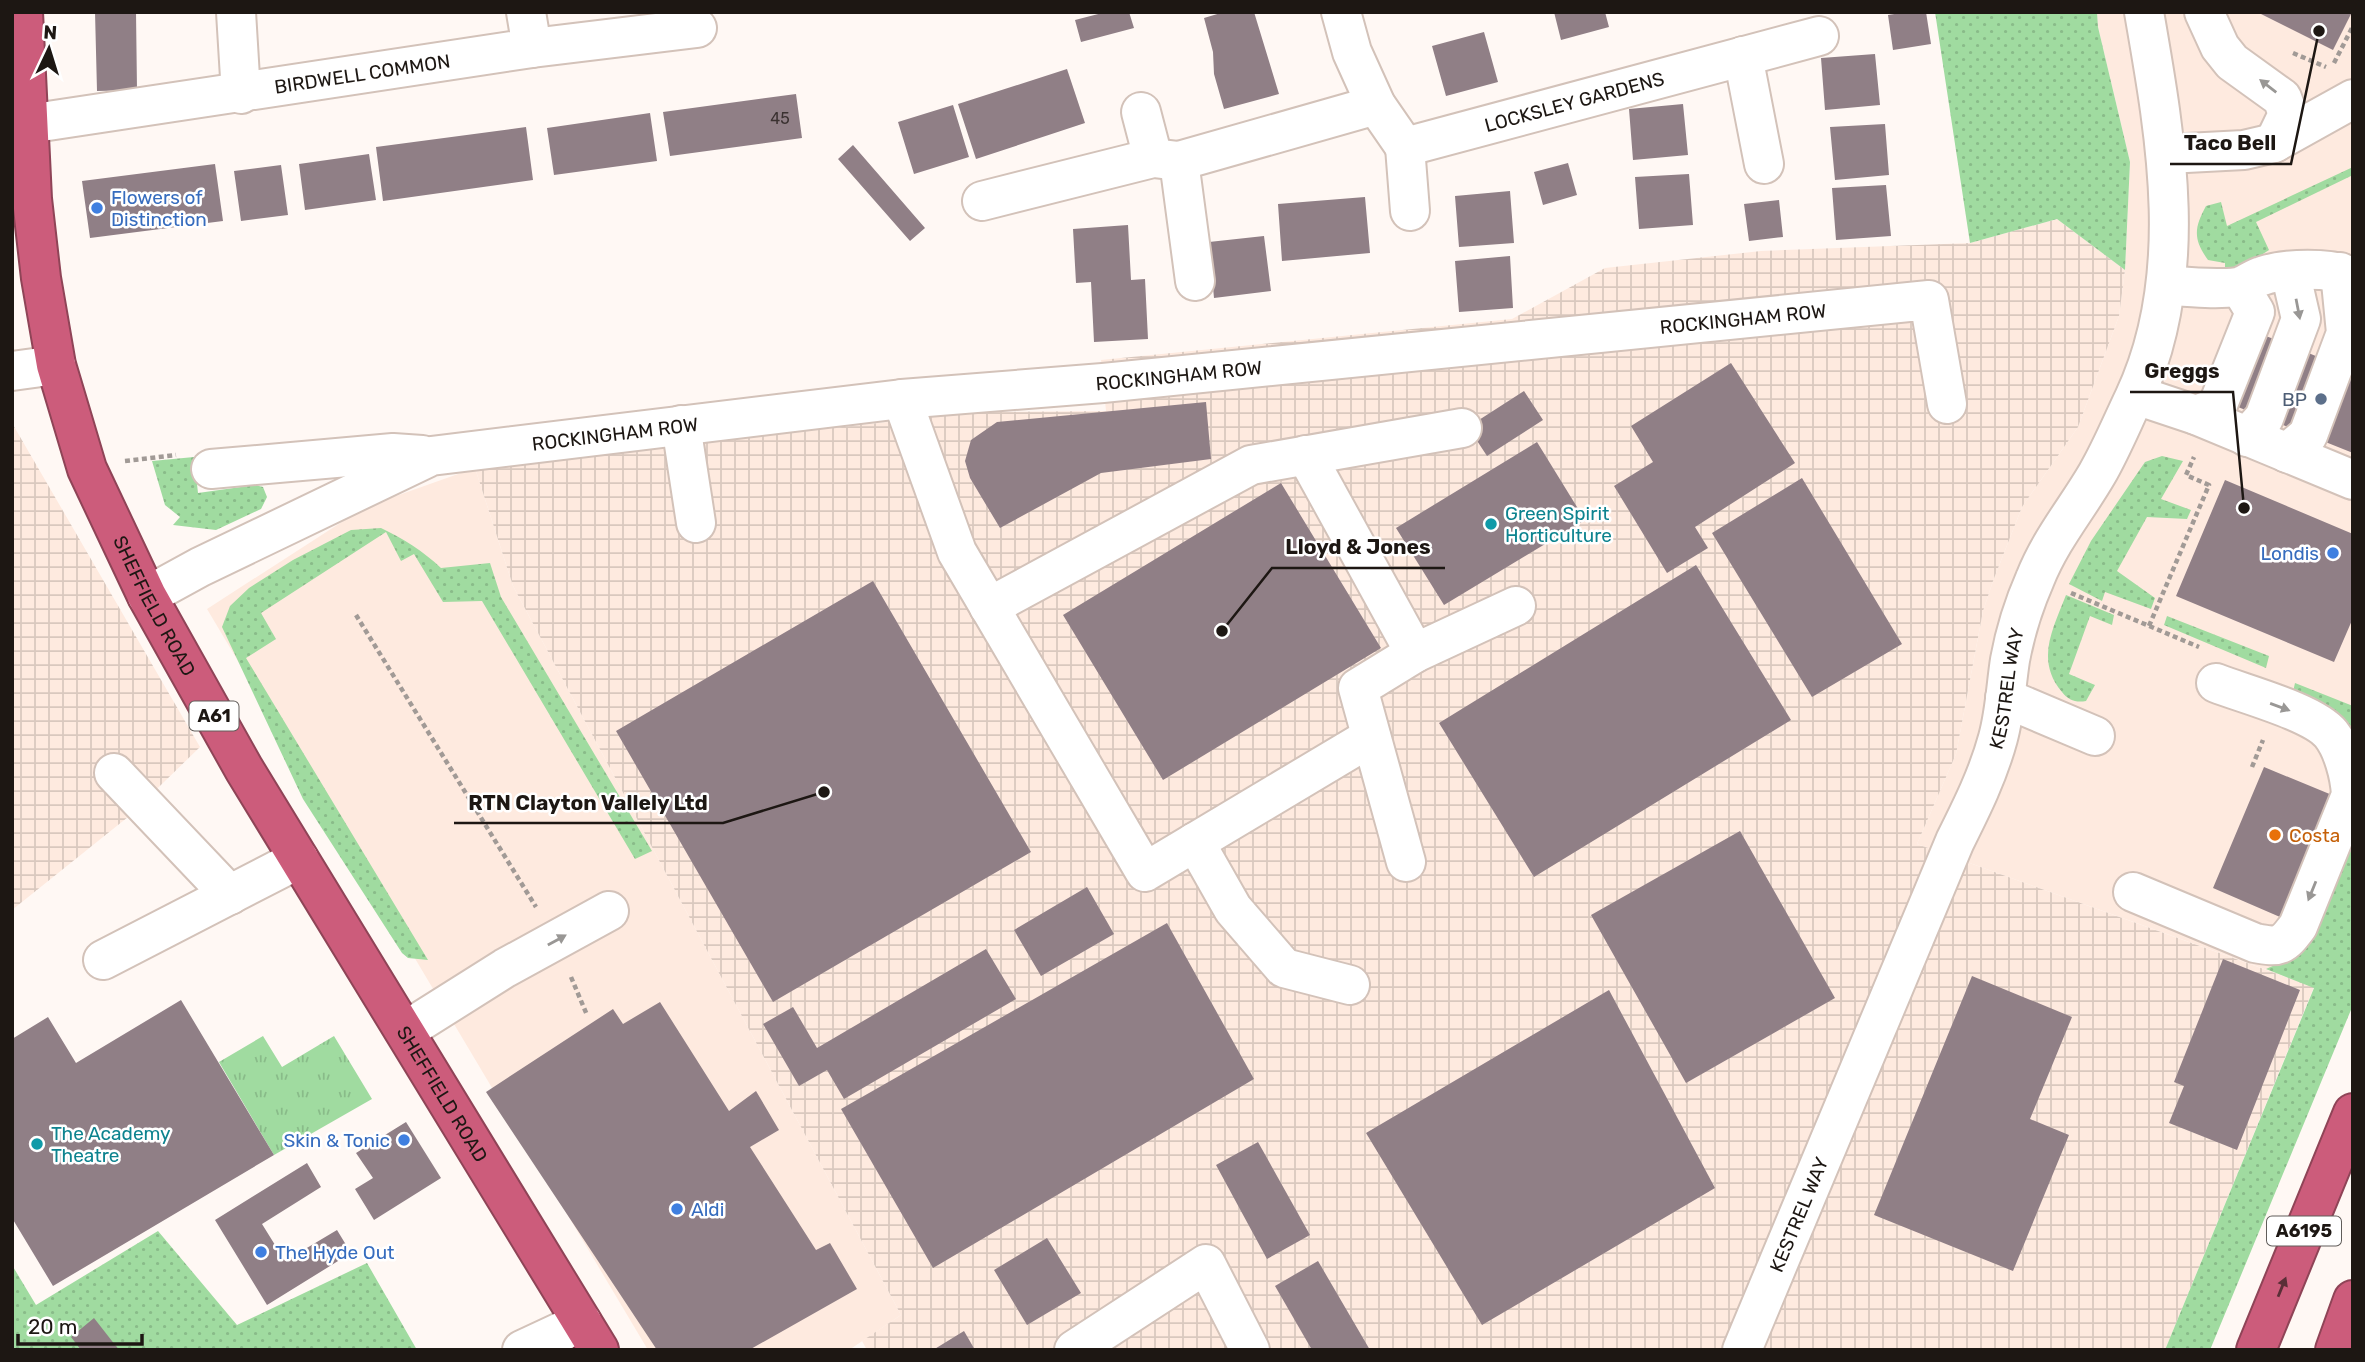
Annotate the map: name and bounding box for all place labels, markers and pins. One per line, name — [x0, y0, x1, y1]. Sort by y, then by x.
callout: Taco Bell — [2170, 122, 2291, 164]
place label: Flowers of Distinction — [111, 186, 207, 231]
marker: Flowers of Distinction — [89, 200, 105, 216]
callout: Greggs — [2130, 350, 2233, 392]
place label: BP — [2282, 388, 2307, 411]
marker: BP — [2313, 391, 2329, 407]
place label: Green Spirit Horticulture — [1505, 502, 1612, 547]
marker: Green Spirit Horticulture — [1483, 516, 1499, 532]
callout: Lloyd & Jones — [1272, 526, 1445, 568]
place label: Londis — [2260, 542, 2319, 565]
marker: Londis — [2325, 545, 2341, 561]
callout: RTN Clayton Vallely Ltd — [454, 781, 723, 823]
place label: Costa — [2289, 824, 2340, 847]
marker: Costa — [2267, 827, 2283, 843]
place label: The Academy Theatre — [51, 1122, 171, 1167]
place label: Skin & Tonic — [284, 1129, 390, 1152]
marker: Skin & Tonic — [396, 1132, 412, 1148]
marker: The Academy Theatre — [29, 1136, 45, 1152]
place label: Aldi — [691, 1198, 724, 1221]
marker: Aldi — [669, 1201, 685, 1217]
place label: The Hyde Out — [275, 1241, 395, 1264]
marker: The Hyde Out — [253, 1244, 269, 1260]

